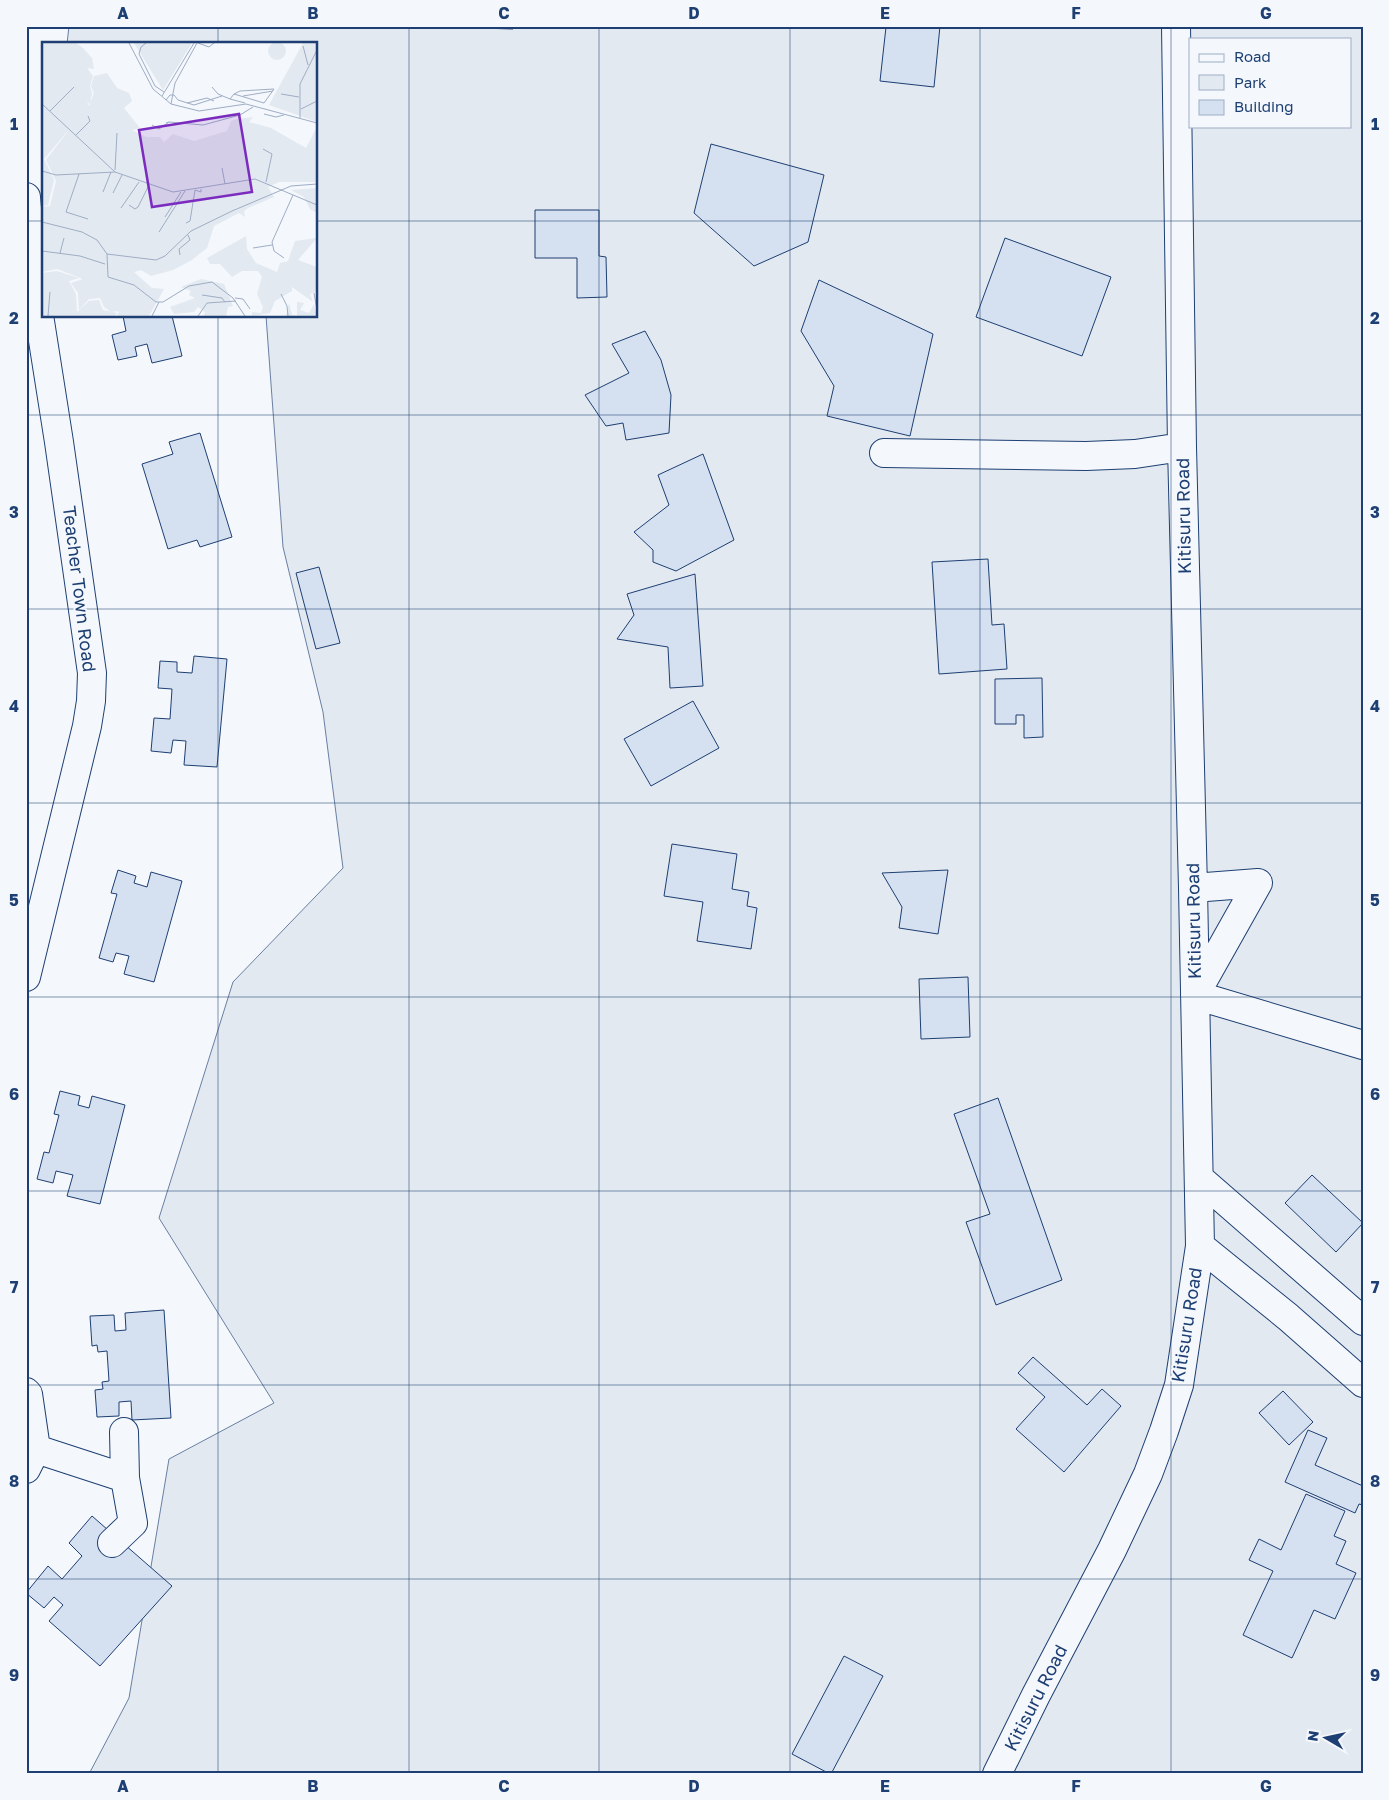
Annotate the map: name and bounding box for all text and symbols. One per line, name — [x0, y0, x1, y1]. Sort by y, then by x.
text: A — [117, 3, 129, 23]
text: B — [307, 3, 319, 23]
text: C — [498, 3, 510, 23]
text: D — [688, 3, 700, 23]
text: E — [880, 3, 890, 23]
text: F — [1071, 3, 1081, 23]
text: G — [1260, 3, 1272, 23]
legend — [1189, 38, 1352, 128]
inset map — [42, 42, 318, 318]
text: Road — [1234, 47, 1271, 65]
text: Park — [1234, 73, 1267, 91]
text: Building — [1234, 97, 1294, 115]
text: 1 — [10, 114, 18, 134]
text: 1 — [1371, 114, 1379, 134]
text: 2 — [9, 308, 19, 328]
text: 2 — [1370, 308, 1380, 328]
street label: Kitisuru Road — [1171, 458, 1195, 574]
text: 3 — [9, 502, 19, 522]
text: 3 — [1370, 502, 1380, 522]
street label: Teacher Town Road — [59, 504, 101, 673]
text: 4 — [9, 696, 19, 716]
text: 4 — [1370, 696, 1380, 716]
street label: Kitisuru Road — [1181, 863, 1205, 979]
text: 5 — [9, 890, 19, 910]
text: 5 — [1370, 890, 1380, 910]
text: 6 — [9, 1084, 19, 1104]
text: 6 — [1370, 1084, 1380, 1104]
street label: Kitisuru Road — [1166, 1266, 1206, 1384]
text: 7 — [10, 1277, 19, 1297]
text: 7 — [1371, 1277, 1380, 1297]
text: 8 — [9, 1471, 19, 1491]
text: 8 — [1370, 1471, 1380, 1491]
street label: Kitisuru Road — [999, 1641, 1071, 1754]
text: 9 — [9, 1665, 19, 1685]
text: 9 — [1370, 1665, 1380, 1685]
north arrow — [1302, 1712, 1352, 1762]
text: N — [1303, 1729, 1322, 1742]
text: A — [117, 1776, 129, 1796]
text: B — [307, 1776, 319, 1796]
text: C — [498, 1776, 510, 1796]
text: D — [688, 1776, 700, 1796]
text: E — [880, 1776, 890, 1796]
text: F — [1071, 1776, 1081, 1796]
text: G — [1260, 1776, 1272, 1796]

